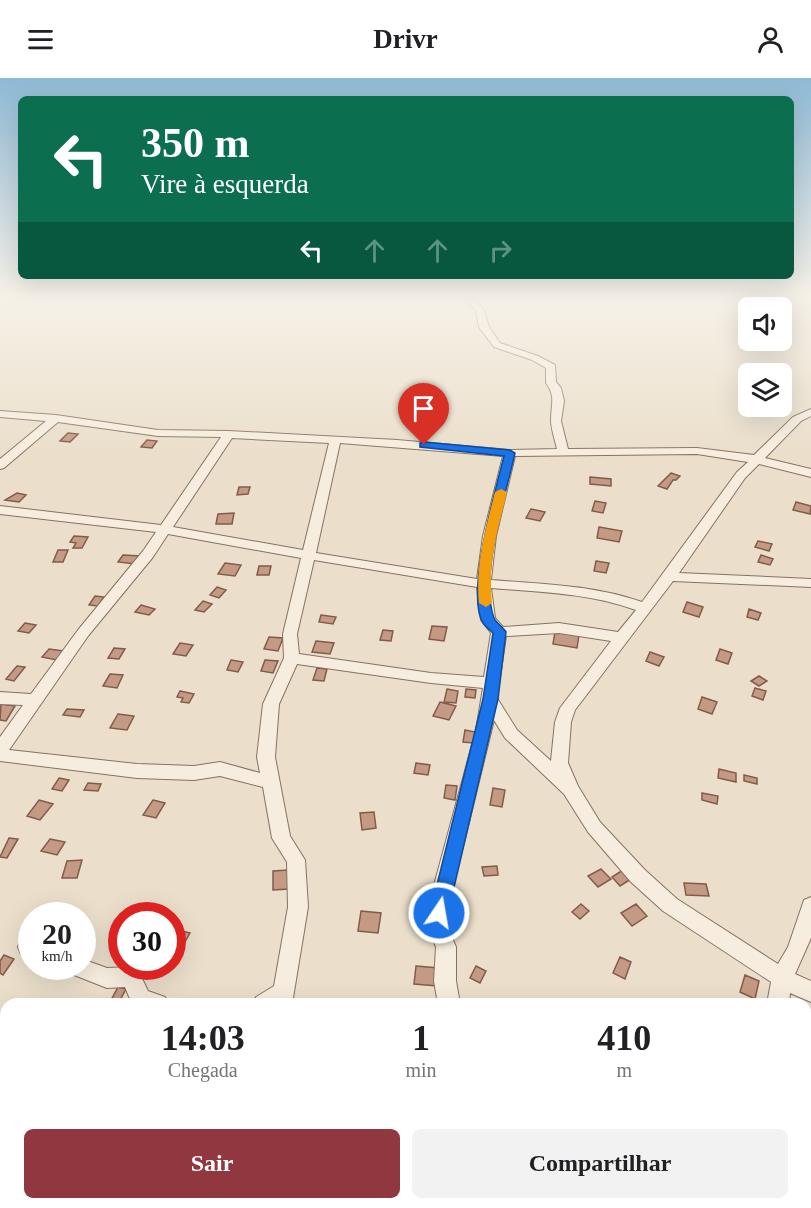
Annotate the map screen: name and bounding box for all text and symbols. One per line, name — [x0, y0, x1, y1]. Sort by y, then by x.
icon: menu — [24, 23, 57, 56]
icon: person — [754, 23, 787, 56]
text: Drivr — [373, 24, 438, 54]
icon: left — [42, 120, 120, 198]
text: 350 m — [141, 120, 250, 166]
text: Vire à esquerda — [141, 169, 309, 199]
icon: left — [295, 234, 328, 267]
icon: ahead — [358, 234, 391, 267]
icon: ahead — [421, 234, 454, 267]
icon: right — [484, 234, 517, 267]
map controls — [738, 297, 792, 417]
button: sound — [738, 297, 792, 351]
button: layers — [738, 363, 792, 417]
pin — [398, 383, 449, 445]
icon: arrive — [407, 392, 440, 425]
position arrow — [407, 881, 471, 945]
speed limit sign: 30 — [108, 902, 186, 980]
text: 20 — [42, 917, 72, 950]
text: km/h — [42, 948, 72, 964]
text: 14:03 — [161, 1018, 245, 1058]
text: 1 — [412, 1018, 430, 1058]
text: 410 — [597, 1018, 651, 1058]
text: Chegada — [168, 1059, 238, 1081]
text: min — [405, 1059, 437, 1081]
text: m — [617, 1059, 632, 1081]
button: Sair — [24, 1129, 400, 1198]
button: Compartilhar — [412, 1129, 788, 1198]

